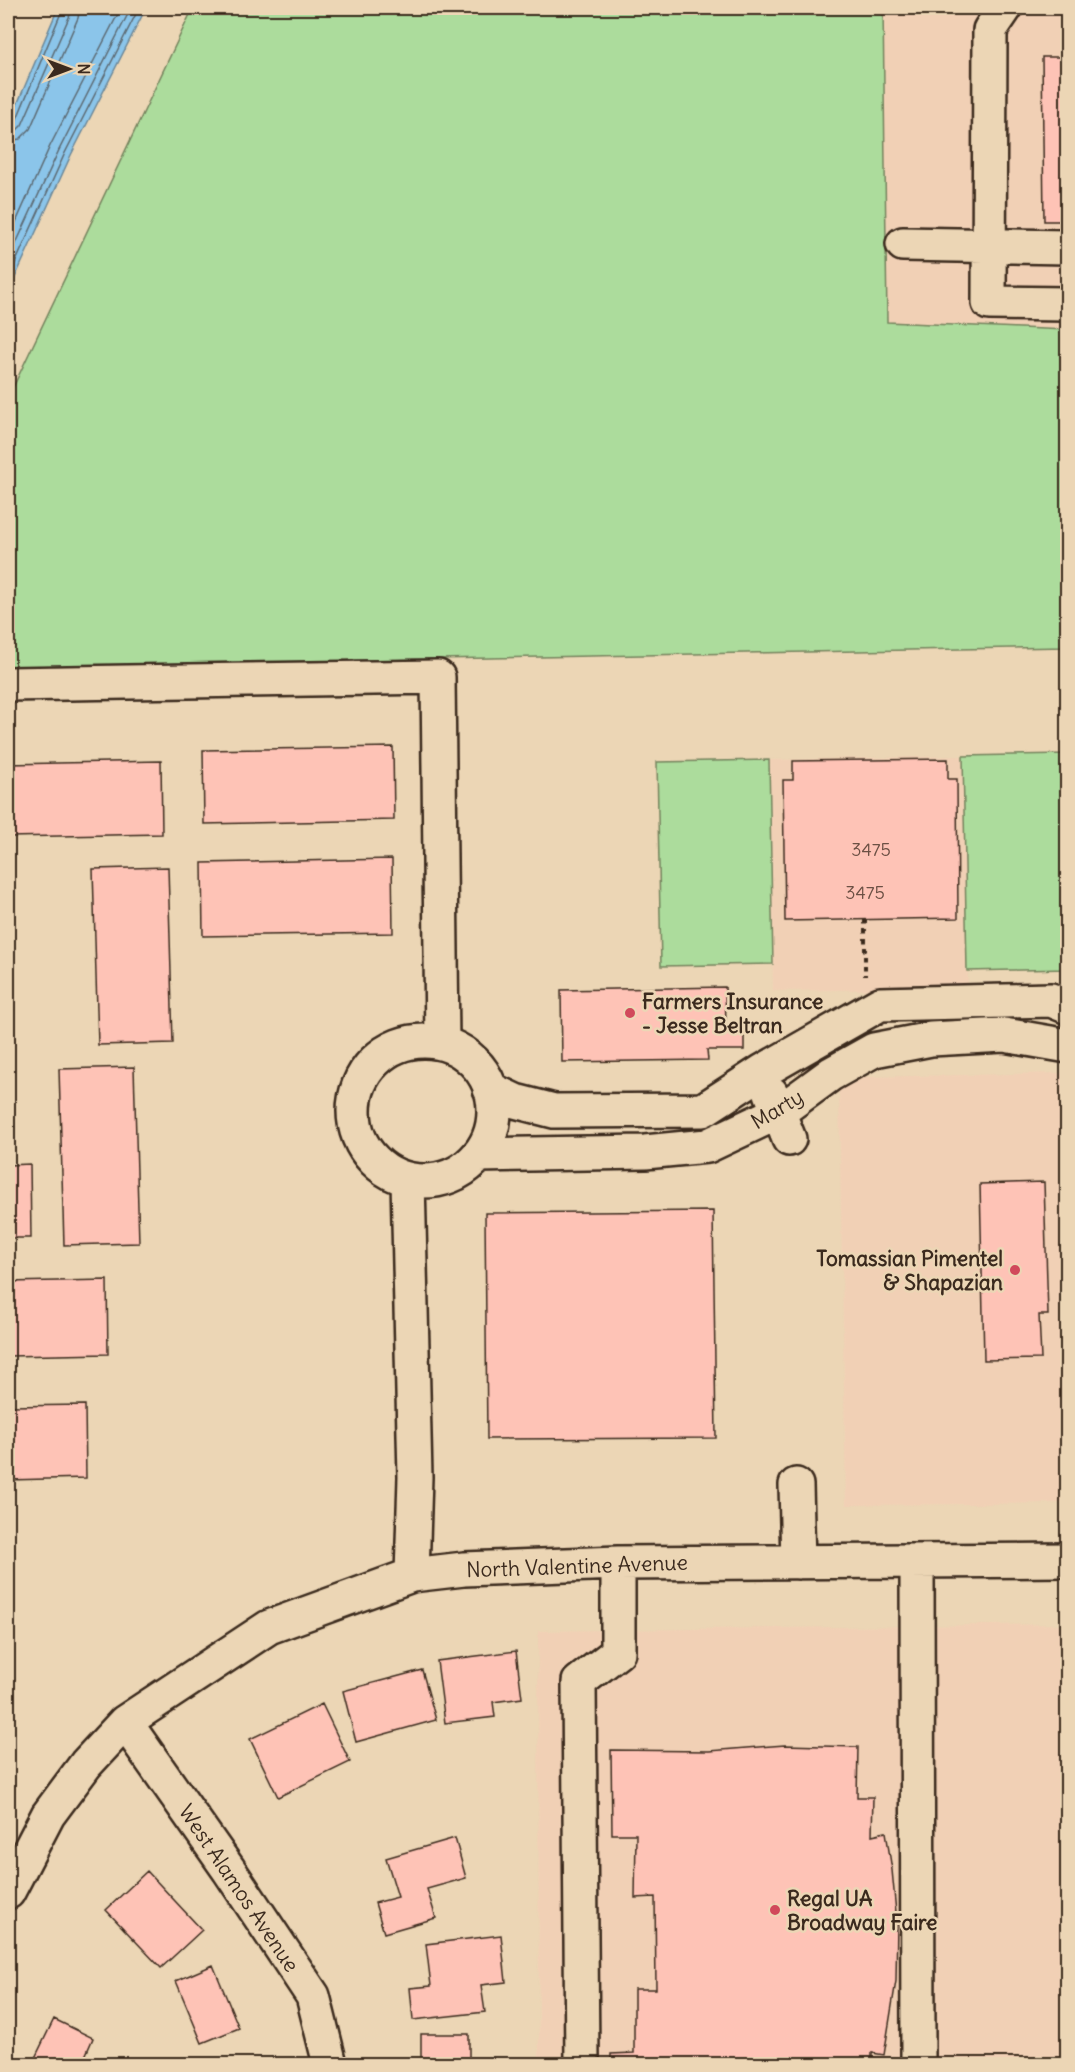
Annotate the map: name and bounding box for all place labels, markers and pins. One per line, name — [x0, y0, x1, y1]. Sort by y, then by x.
place label: Farmers Insurance - Jesse Beltran — [642, 988, 823, 1039]
marker: Farmers Insurance - Jesse Beltran — [623, 1006, 637, 1020]
place label: Tomassian Pimentel & Shapazian — [816, 1245, 1003, 1296]
marker: Tomassian Pimentel & Shapazian — [1008, 1263, 1022, 1277]
place label: Regal UA Broadway Faire — [787, 1885, 937, 1936]
marker: Regal UA Broadway Faire — [768, 1903, 782, 1917]

